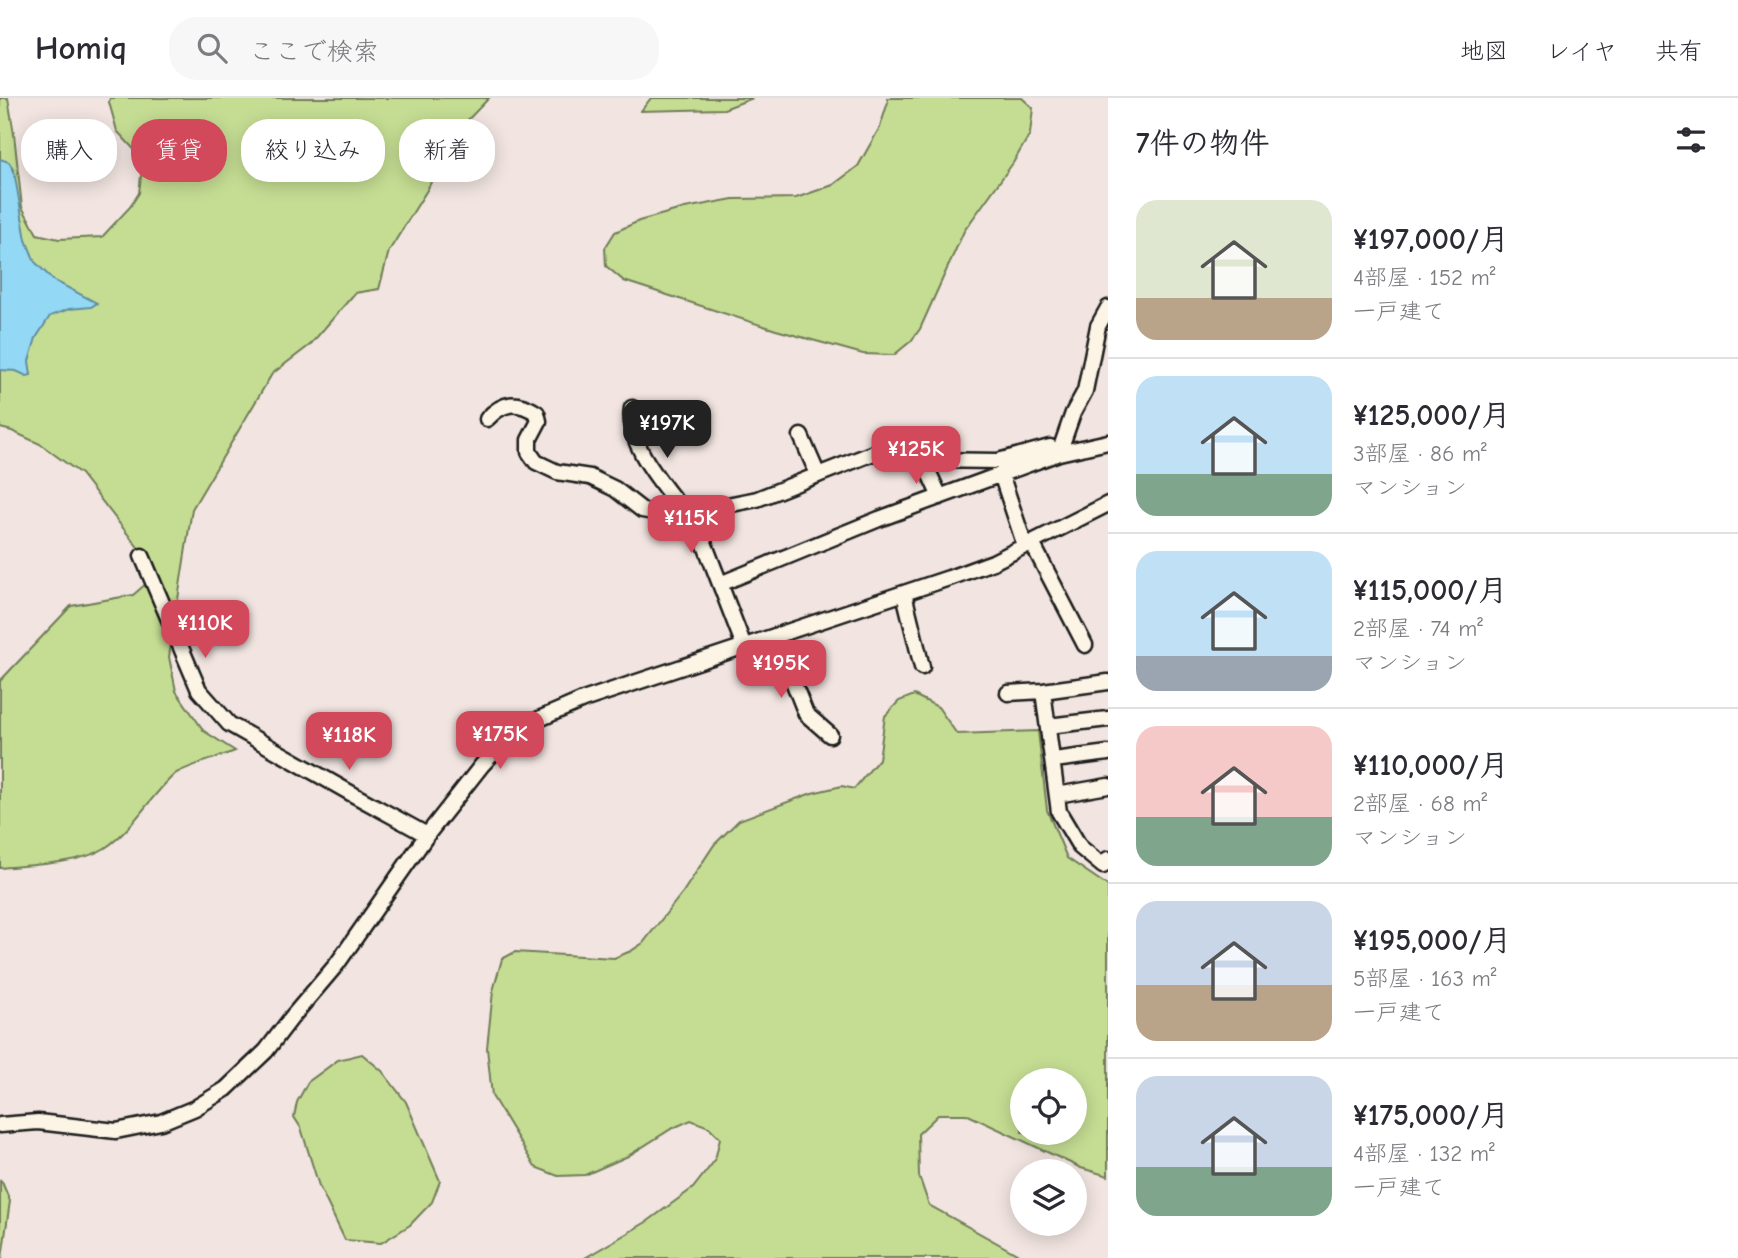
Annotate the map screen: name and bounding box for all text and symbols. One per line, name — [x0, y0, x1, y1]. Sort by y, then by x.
search box — [169, 17, 659, 80]
text: Homiq — [35, 29, 127, 67]
icon: search — [193, 29, 231, 67]
text: ここで検索 — [249, 37, 379, 67]
text: 地図 — [1460, 37, 1508, 65]
text: レイヤ — [1546, 37, 1617, 65]
text: 共有 — [1655, 37, 1703, 65]
chip: 購入 — [21, 119, 117, 182]
chip: 賃貸 — [131, 119, 227, 182]
chip: 絞り込み — [241, 119, 385, 182]
chip: 新着 — [399, 119, 495, 182]
icon: filters — [1672, 121, 1710, 159]
text: 7件の物件 — [1136, 126, 1270, 161]
text: ¥197,000/月 — [1353, 222, 1509, 257]
icon: home — [1192, 228, 1276, 312]
text: 4部屋 · 152 m² — [1353, 264, 1496, 291]
text: 一戸建て — [1353, 298, 1445, 325]
text: ¥125,000/月 — [1353, 398, 1511, 433]
pin: ¥197K — [618, 400, 716, 460]
icon: home — [1192, 404, 1276, 488]
text: ¥197K — [639, 409, 695, 436]
pin: ¥125K — [867, 426, 965, 486]
text: ¥125K — [888, 435, 944, 462]
text: 3部屋 · 86 m² — [1353, 440, 1487, 467]
text: マンション — [1353, 474, 1467, 501]
pin: ¥115K — [642, 496, 740, 555]
text: ¥115K — [664, 504, 718, 531]
text: ¥115,000/月 — [1353, 573, 1508, 608]
icon: home — [1192, 579, 1276, 663]
pin: ¥110K — [156, 601, 254, 660]
text: ¥110K — [177, 609, 233, 636]
text: 2部屋 · 74 m² — [1353, 615, 1483, 642]
pin: ¥195K — [732, 640, 830, 700]
text: ¥195K — [752, 649, 810, 676]
text: マンション — [1353, 649, 1467, 676]
pin: ¥118K — [300, 712, 398, 772]
pin: ¥175K — [451, 712, 549, 771]
text: ¥175K — [472, 720, 528, 747]
text: ¥118K — [322, 721, 376, 748]
text: ¥110,000/月 — [1353, 748, 1509, 783]
icon: home — [1192, 754, 1276, 838]
text: 2部屋 · 68 m² — [1353, 790, 1487, 817]
text: マンション — [1353, 824, 1467, 851]
text: ¥195,000/月 — [1353, 923, 1512, 958]
icon: home — [1192, 929, 1276, 1013]
text: 5部屋 · 163 m² — [1353, 965, 1497, 992]
text: 一戸建て — [1353, 999, 1445, 1026]
map controls — [1010, 1068, 1087, 1236]
button: locate — [1010, 1068, 1087, 1145]
text: ¥175,000/月 — [1353, 1098, 1509, 1133]
icon: home — [1192, 1104, 1276, 1188]
text: 4部屋 · 132 m² — [1353, 1140, 1495, 1167]
button: layers — [1010, 1159, 1087, 1236]
text: 一戸建て — [1353, 1174, 1445, 1201]

